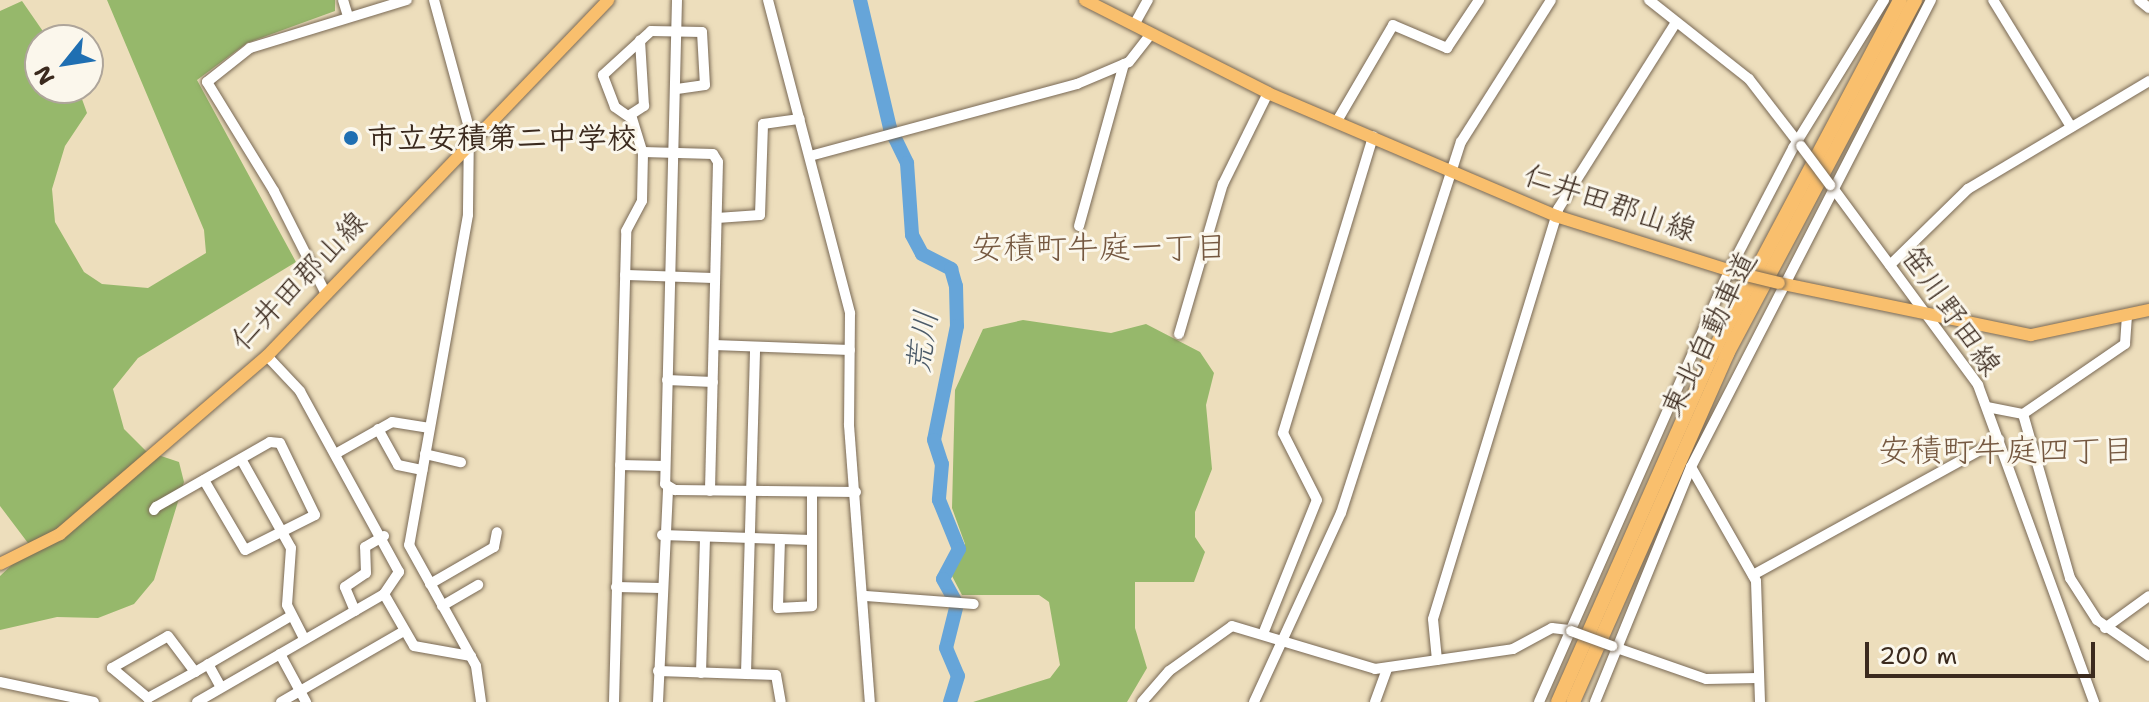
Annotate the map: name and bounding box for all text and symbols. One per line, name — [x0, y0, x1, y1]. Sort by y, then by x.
north arrow — [24, 24, 104, 104]
text: N — [28, 60, 61, 90]
place label: 市立安積第二中学校 — [367, 120, 637, 156]
marker: 市立安積第二中学校 — [342, 129, 360, 147]
street label: 仁井田郡山線 — [1519, 157, 1701, 249]
street label: 仁井田郡山線 — [224, 204, 374, 358]
district label: 安積町牛庭一丁目 — [971, 228, 1227, 266]
street label: 笹川野田線 — [1893, 239, 2009, 383]
street label: 東北自動車道 — [1653, 245, 1765, 423]
water label: 荒川 — [899, 308, 945, 376]
district label: 安積町牛庭四丁目 — [1878, 431, 2134, 469]
scale bar — [1869, 626, 2099, 676]
text: 200 m — [1879, 640, 1957, 672]

